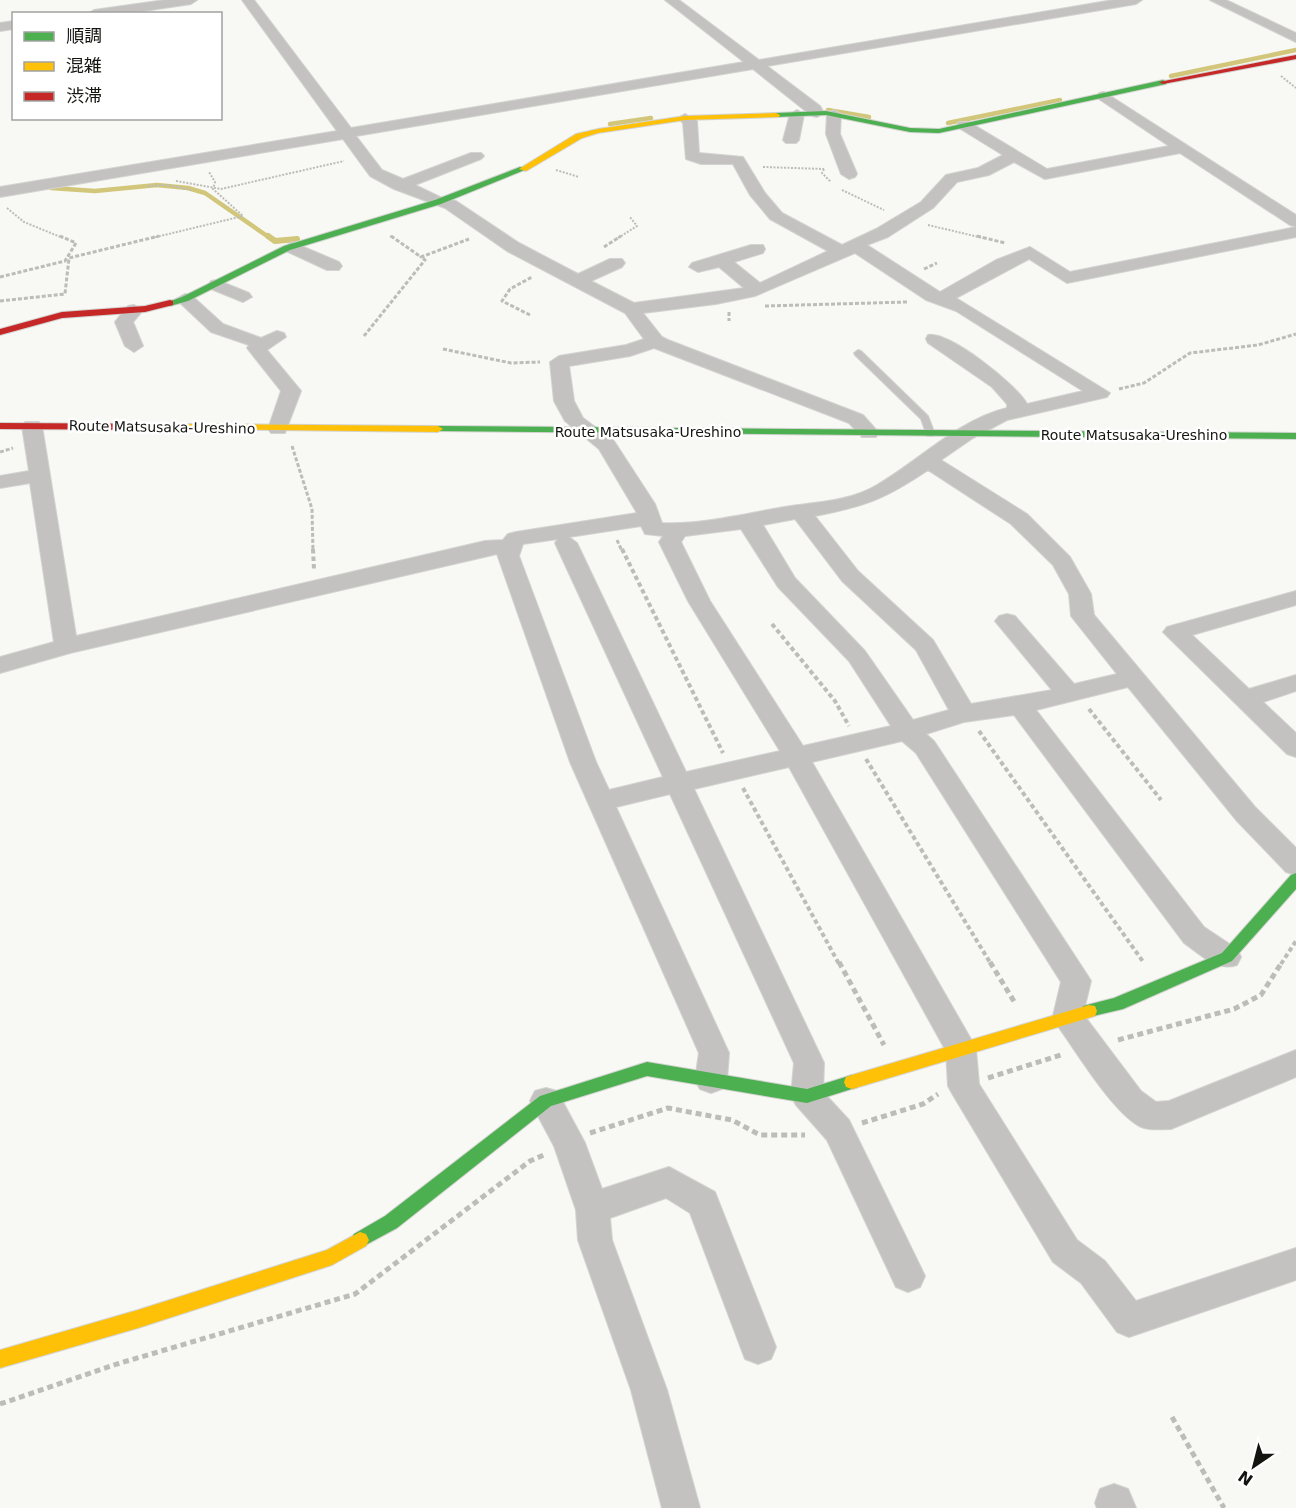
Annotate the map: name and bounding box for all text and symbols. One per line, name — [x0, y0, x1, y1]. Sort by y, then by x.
legend — [12, 12, 222, 120]
text: 順調 — [66, 25, 102, 46]
text: 混雑 — [66, 55, 102, 76]
text: 渋滞 — [66, 85, 102, 106]
street label: Route Matsusaka-Ureshino — [69, 417, 255, 437]
street label: Route Matsusaka-Ureshino — [555, 424, 741, 440]
street label: Route Matsusaka-Ureshino — [1041, 427, 1227, 443]
north arrow — [1224, 1436, 1284, 1496]
text: N — [1235, 1466, 1257, 1489]

